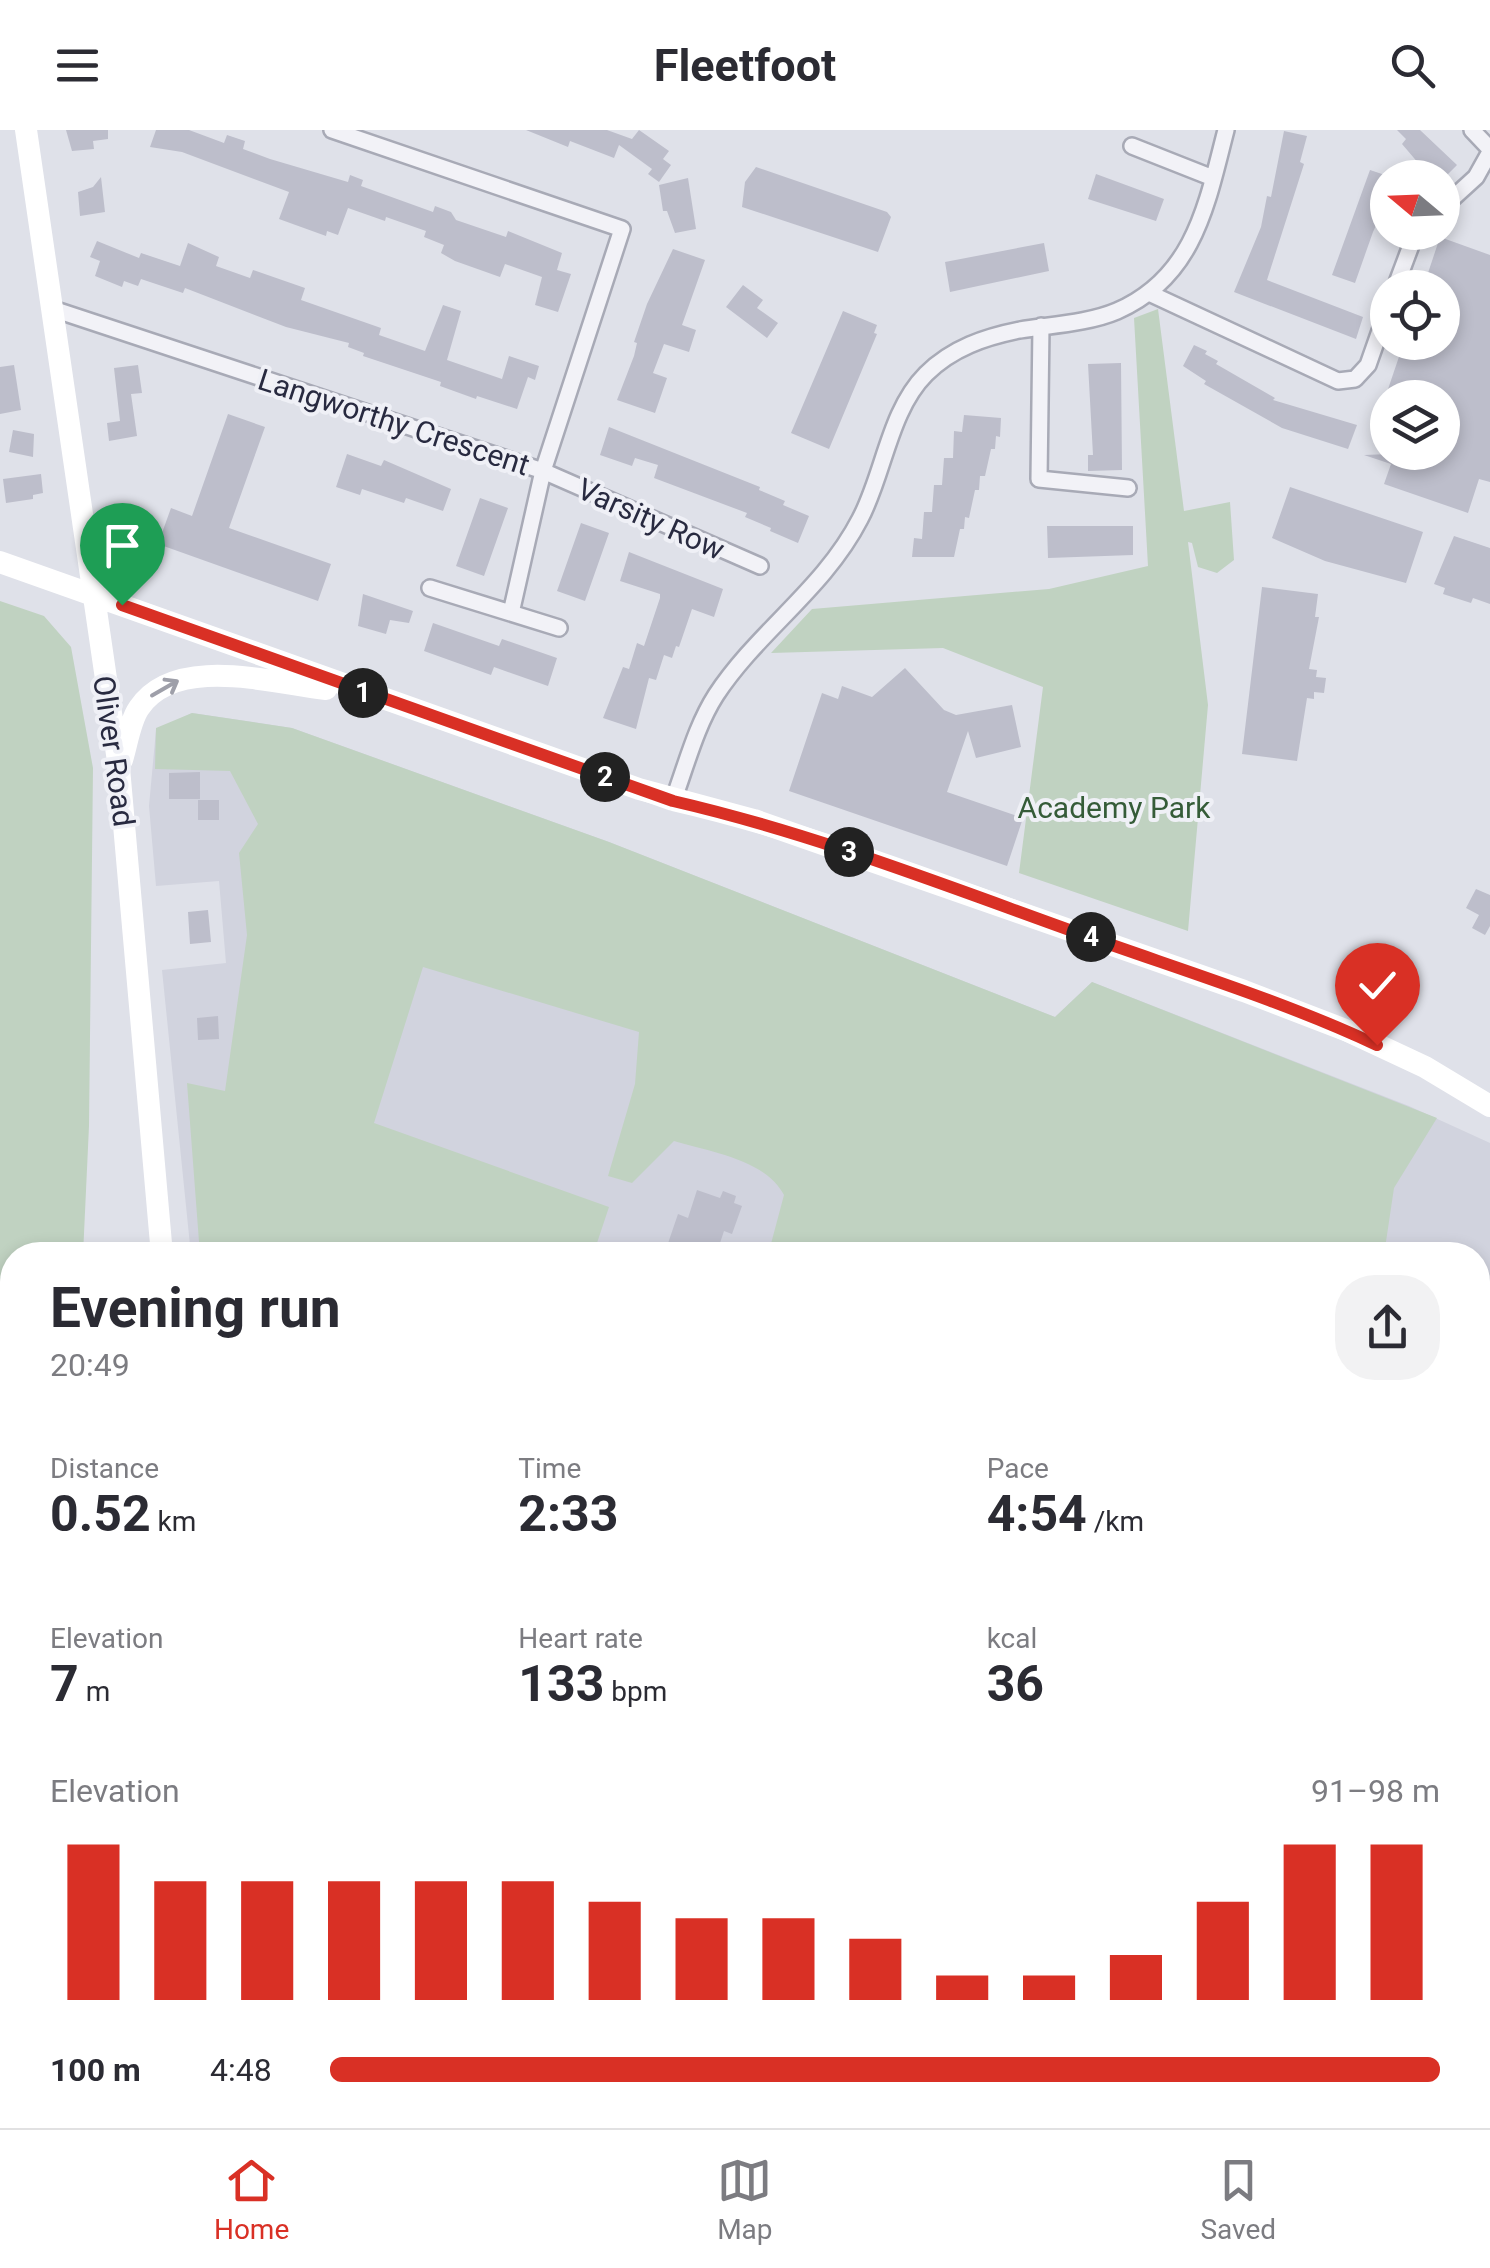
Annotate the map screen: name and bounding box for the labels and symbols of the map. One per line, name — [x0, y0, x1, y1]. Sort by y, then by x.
north arrow — [1370, 160, 1460, 250]
street label: Langworthy Crescent — [254, 362, 534, 482]
street label: Varsity Row — [572, 471, 730, 567]
pin — [80, 503, 165, 606]
pin: 1 — [338, 668, 388, 718]
street label: Oliver Road — [86, 673, 142, 829]
one-way arrow — [151, 678, 179, 698]
pin: 2 — [580, 752, 630, 802]
park label: Academy Park — [1018, 790, 1211, 825]
pin: 3 — [824, 827, 874, 877]
pin: 4 — [1066, 912, 1116, 962]
pin — [1335, 943, 1420, 1046]

